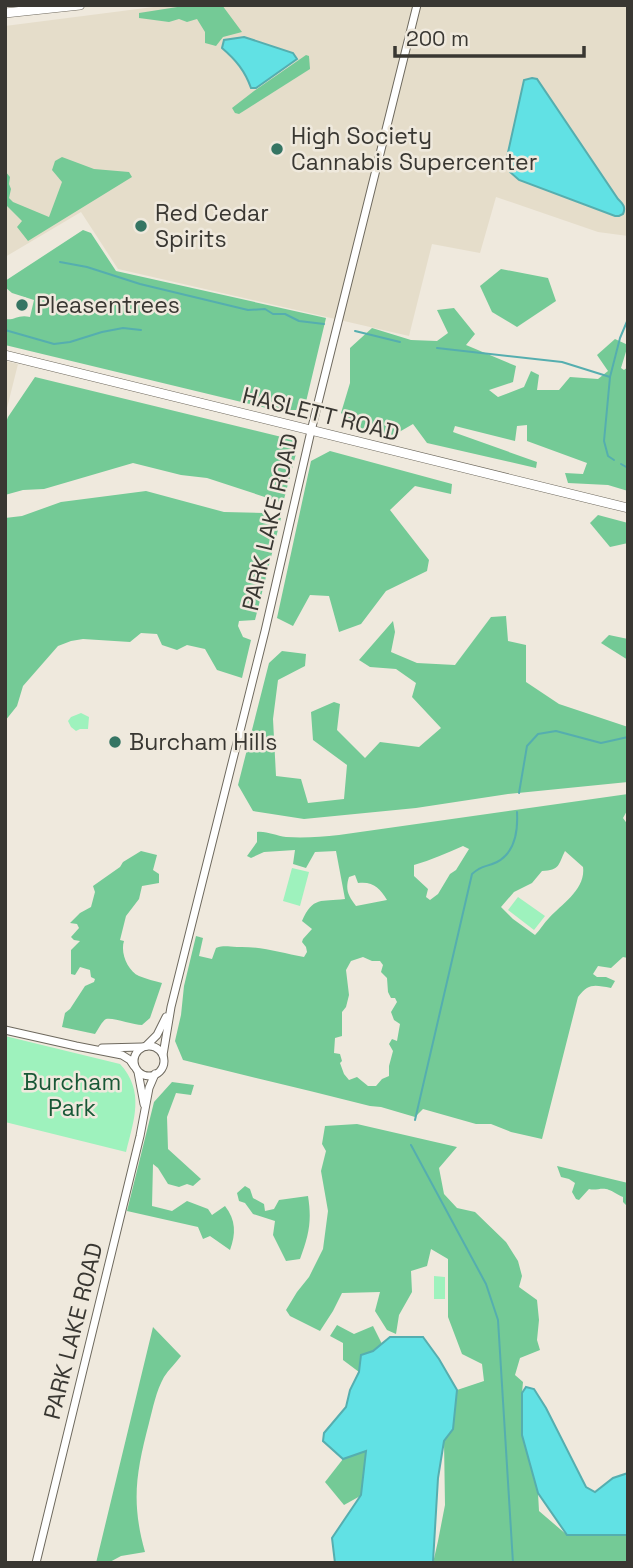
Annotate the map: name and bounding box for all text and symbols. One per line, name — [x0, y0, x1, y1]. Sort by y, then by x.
scale bar — [395, 14, 584, 58]
text: 200 m — [406, 25, 469, 52]
place label: High Society Cannabis Supercenter — [291, 121, 537, 177]
marker: High Society Cannabis Supercenter — [269, 141, 285, 157]
place label: Red Cedar Spirits — [155, 198, 269, 254]
marker: Red Cedar Spirits — [133, 218, 149, 234]
place label: Pleasentrees — [36, 290, 180, 320]
marker: Pleasentrees — [14, 297, 30, 313]
street label: HASLETT ROAD — [239, 380, 403, 448]
street label: PARK LAKE ROAD — [235, 431, 305, 613]
place label: Burcham Hills — [129, 727, 277, 757]
marker: Burcham Hills — [107, 734, 123, 750]
park label: Burcham Park — [23, 1067, 121, 1123]
street label: PARK LAKE ROAD — [37, 1240, 109, 1422]

